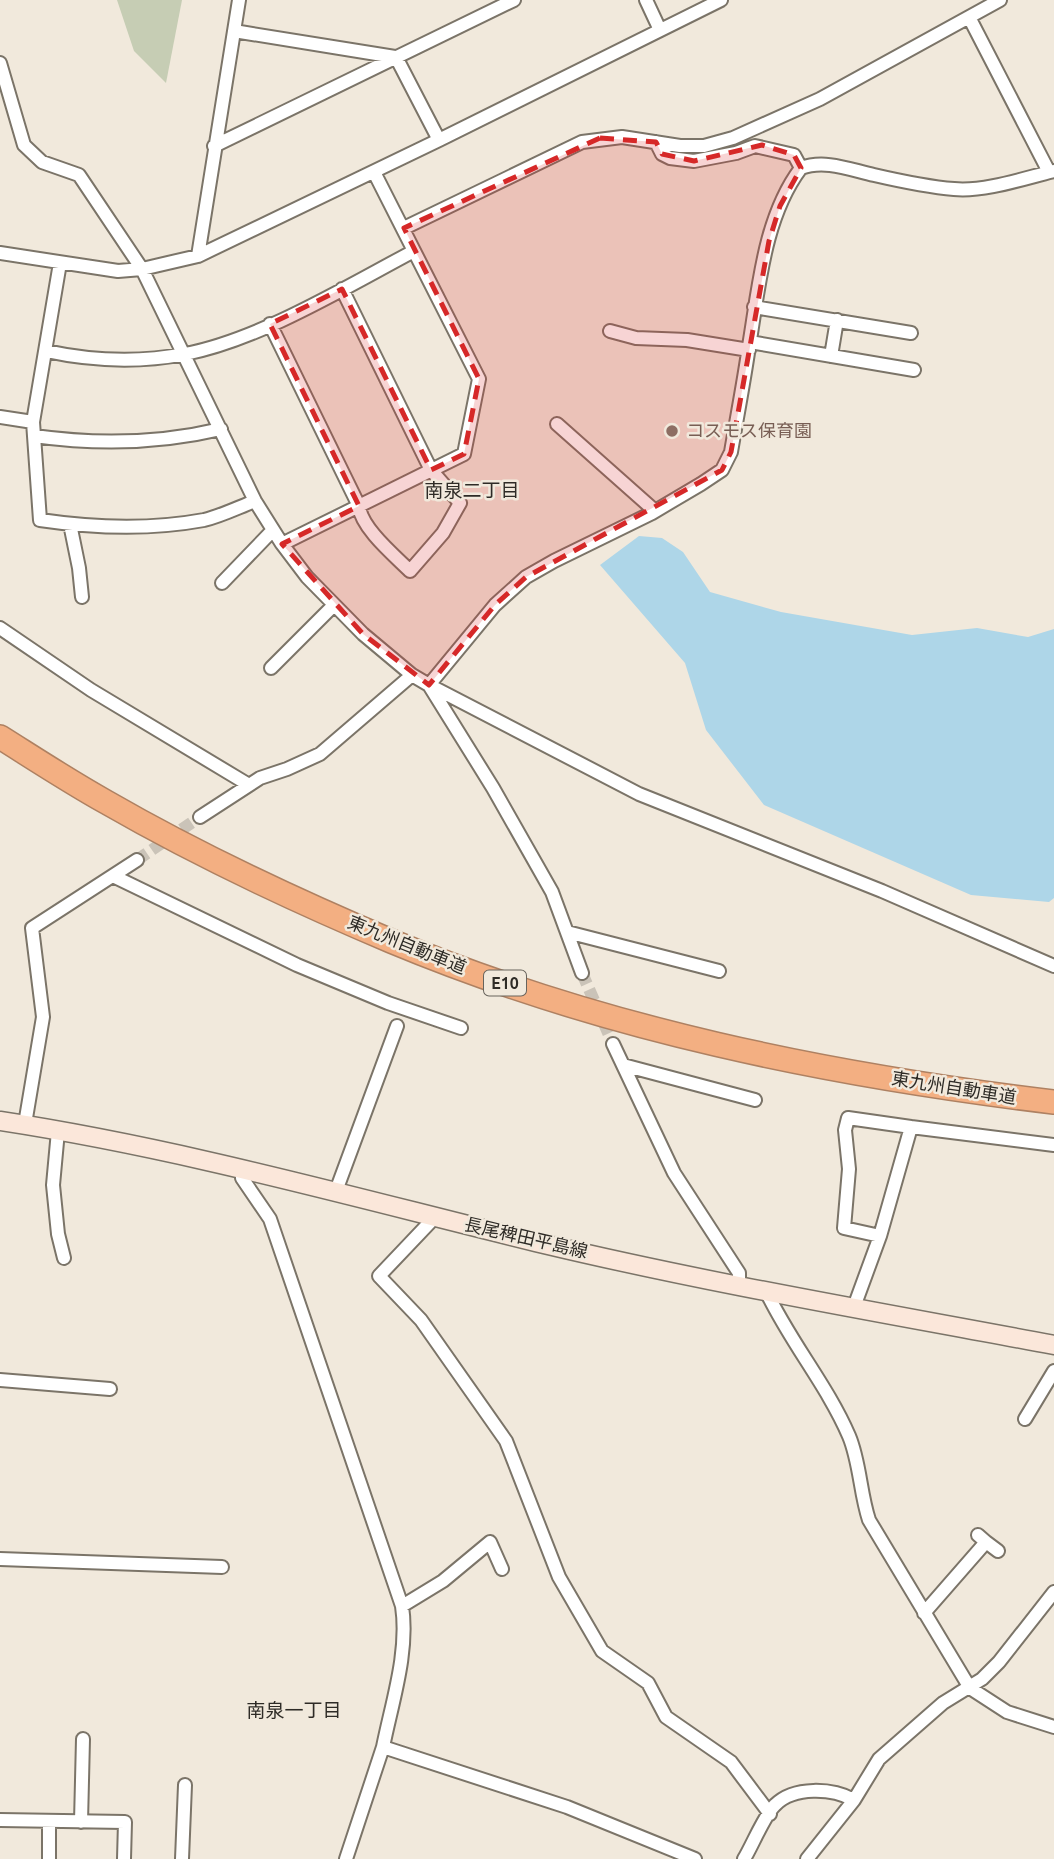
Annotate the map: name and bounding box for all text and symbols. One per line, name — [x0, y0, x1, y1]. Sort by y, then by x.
place label: コスモス保育園 — [686, 420, 812, 440]
marker: コスモス保育園 — [664, 423, 680, 439]
district label: 南泉二丁目 — [424, 479, 520, 501]
street label: 東九州自動車道 — [345, 911, 470, 977]
road number: E10 — [484, 970, 526, 995]
street label: 東九州自動車道 — [890, 1067, 1018, 1107]
street label: 長尾稗田平島線 — [463, 1213, 590, 1261]
district label: 南泉一丁目 — [246, 1699, 342, 1721]

